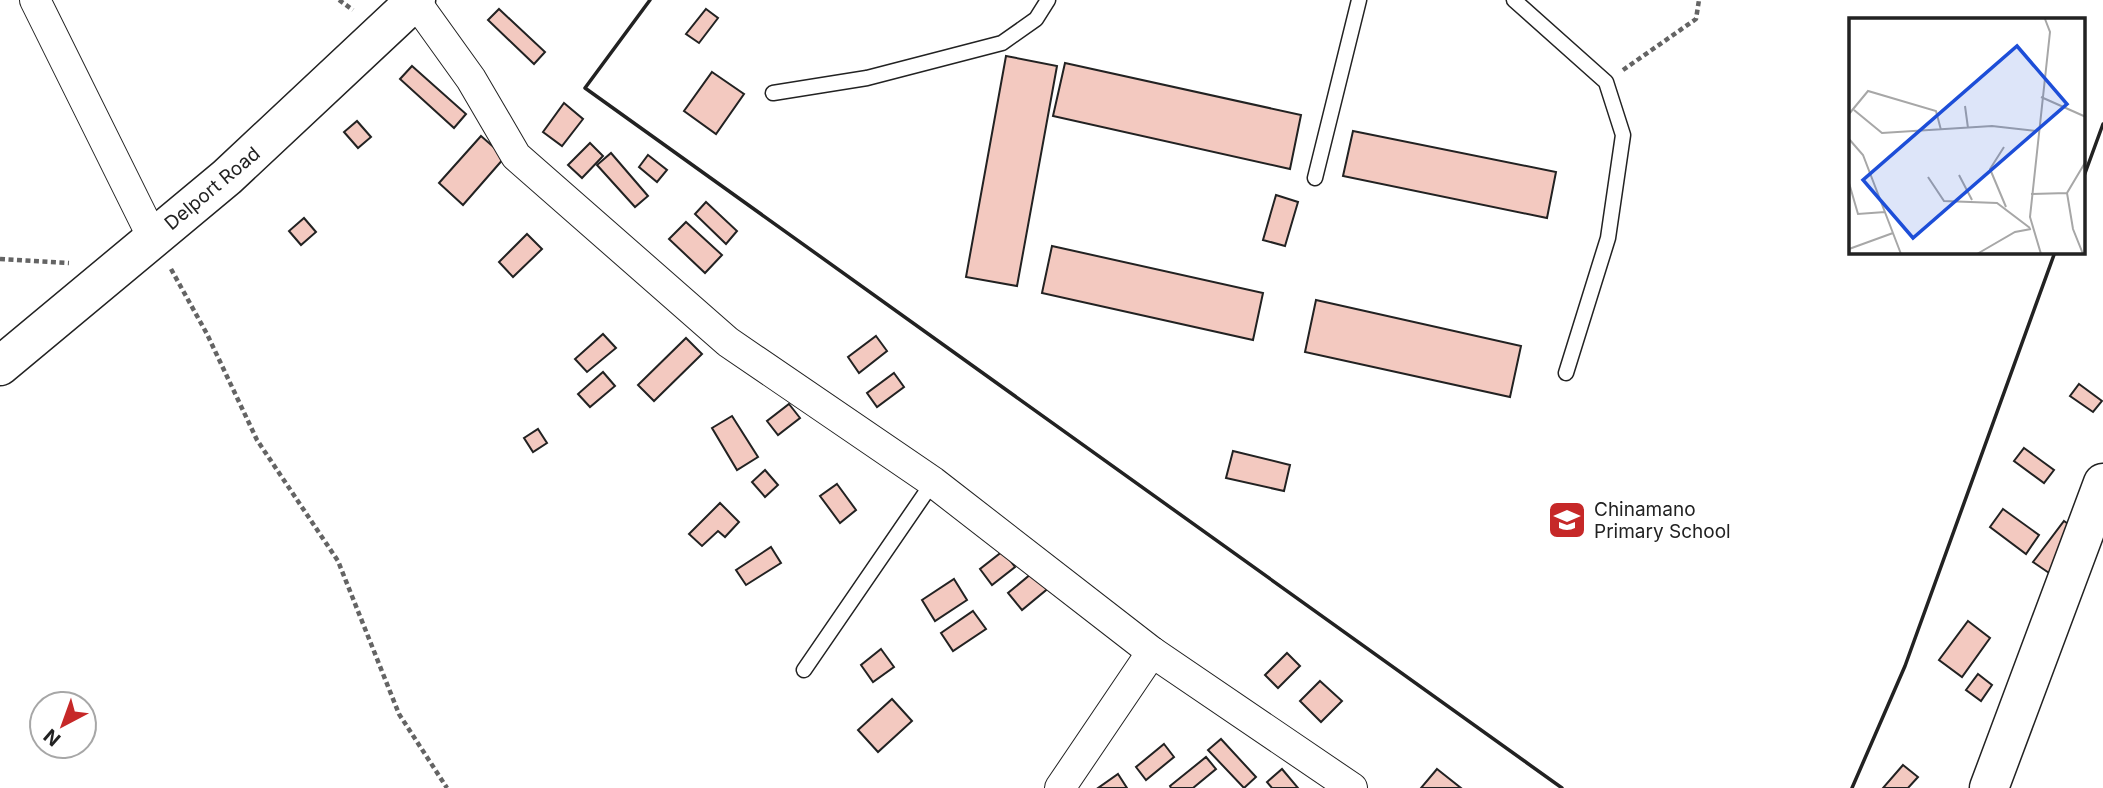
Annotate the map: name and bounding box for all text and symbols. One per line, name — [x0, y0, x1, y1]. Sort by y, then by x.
inset map — [1849, 18, 2086, 254]
street label: Delport Road — [160, 142, 265, 235]
place label: Chinamano Primary School — [1594, 498, 1731, 543]
school or university icon: Chinamano Primary School — [1546, 499, 1588, 541]
north arrow — [28, 690, 98, 760]
text: N — [39, 724, 65, 751]

